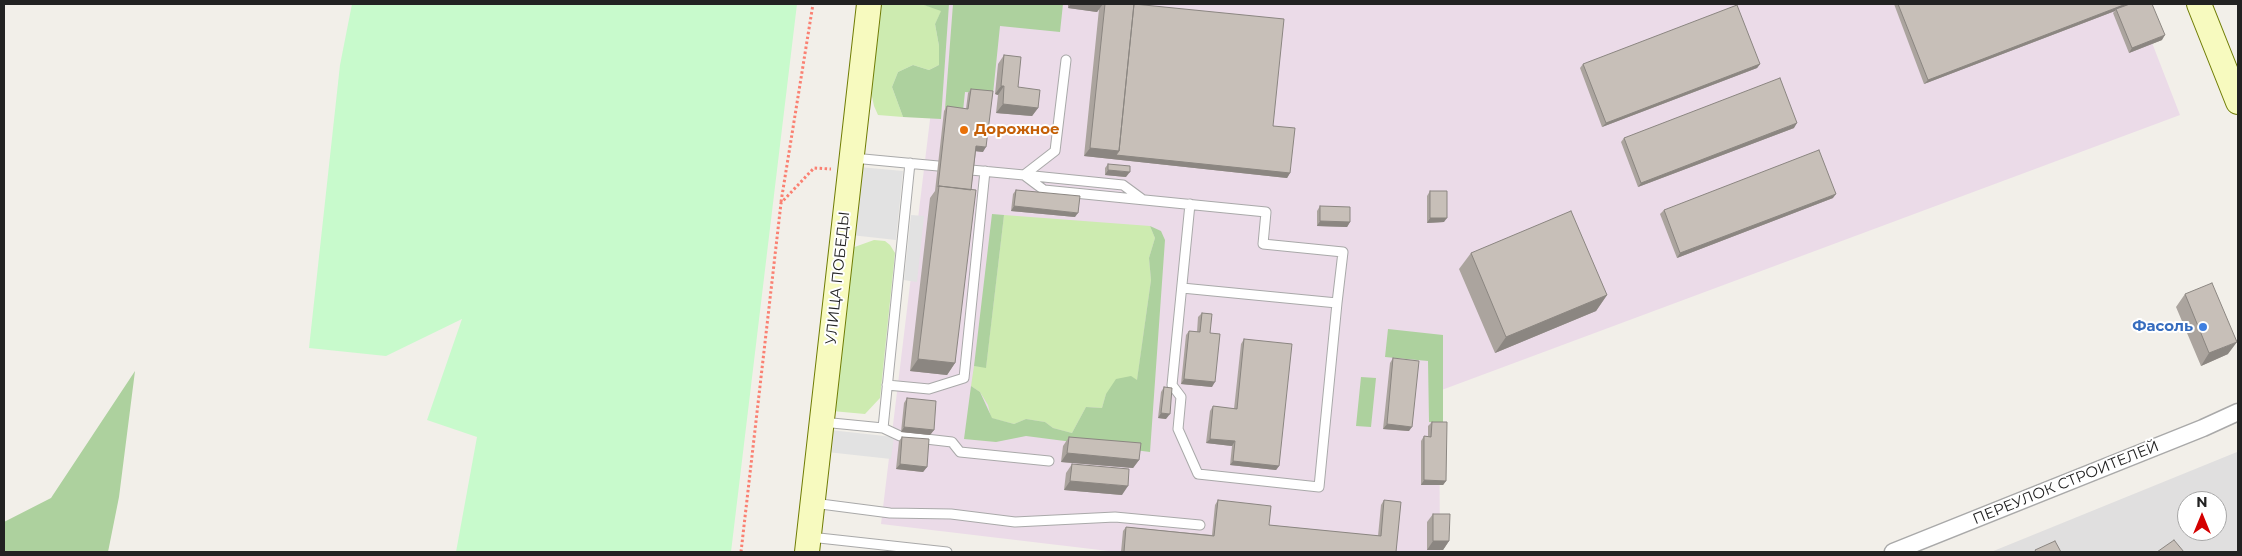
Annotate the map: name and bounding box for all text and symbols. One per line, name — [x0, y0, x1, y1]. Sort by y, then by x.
place label: Дорожное — [974, 121, 1060, 139]
marker: Дорожное — [958, 124, 970, 136]
street label: УЛИЦА ПОБЕДЫ — [822, 210, 854, 346]
place label: Фасоль — [2132, 318, 2193, 336]
marker: Фасоль — [2197, 321, 2209, 333]
street label: ПЕРЕУЛОК СТРОИТЕЛЕЙ — [1970, 437, 2162, 529]
north arrow — [2177, 491, 2227, 541]
text: N — [2196, 493, 2208, 511]

